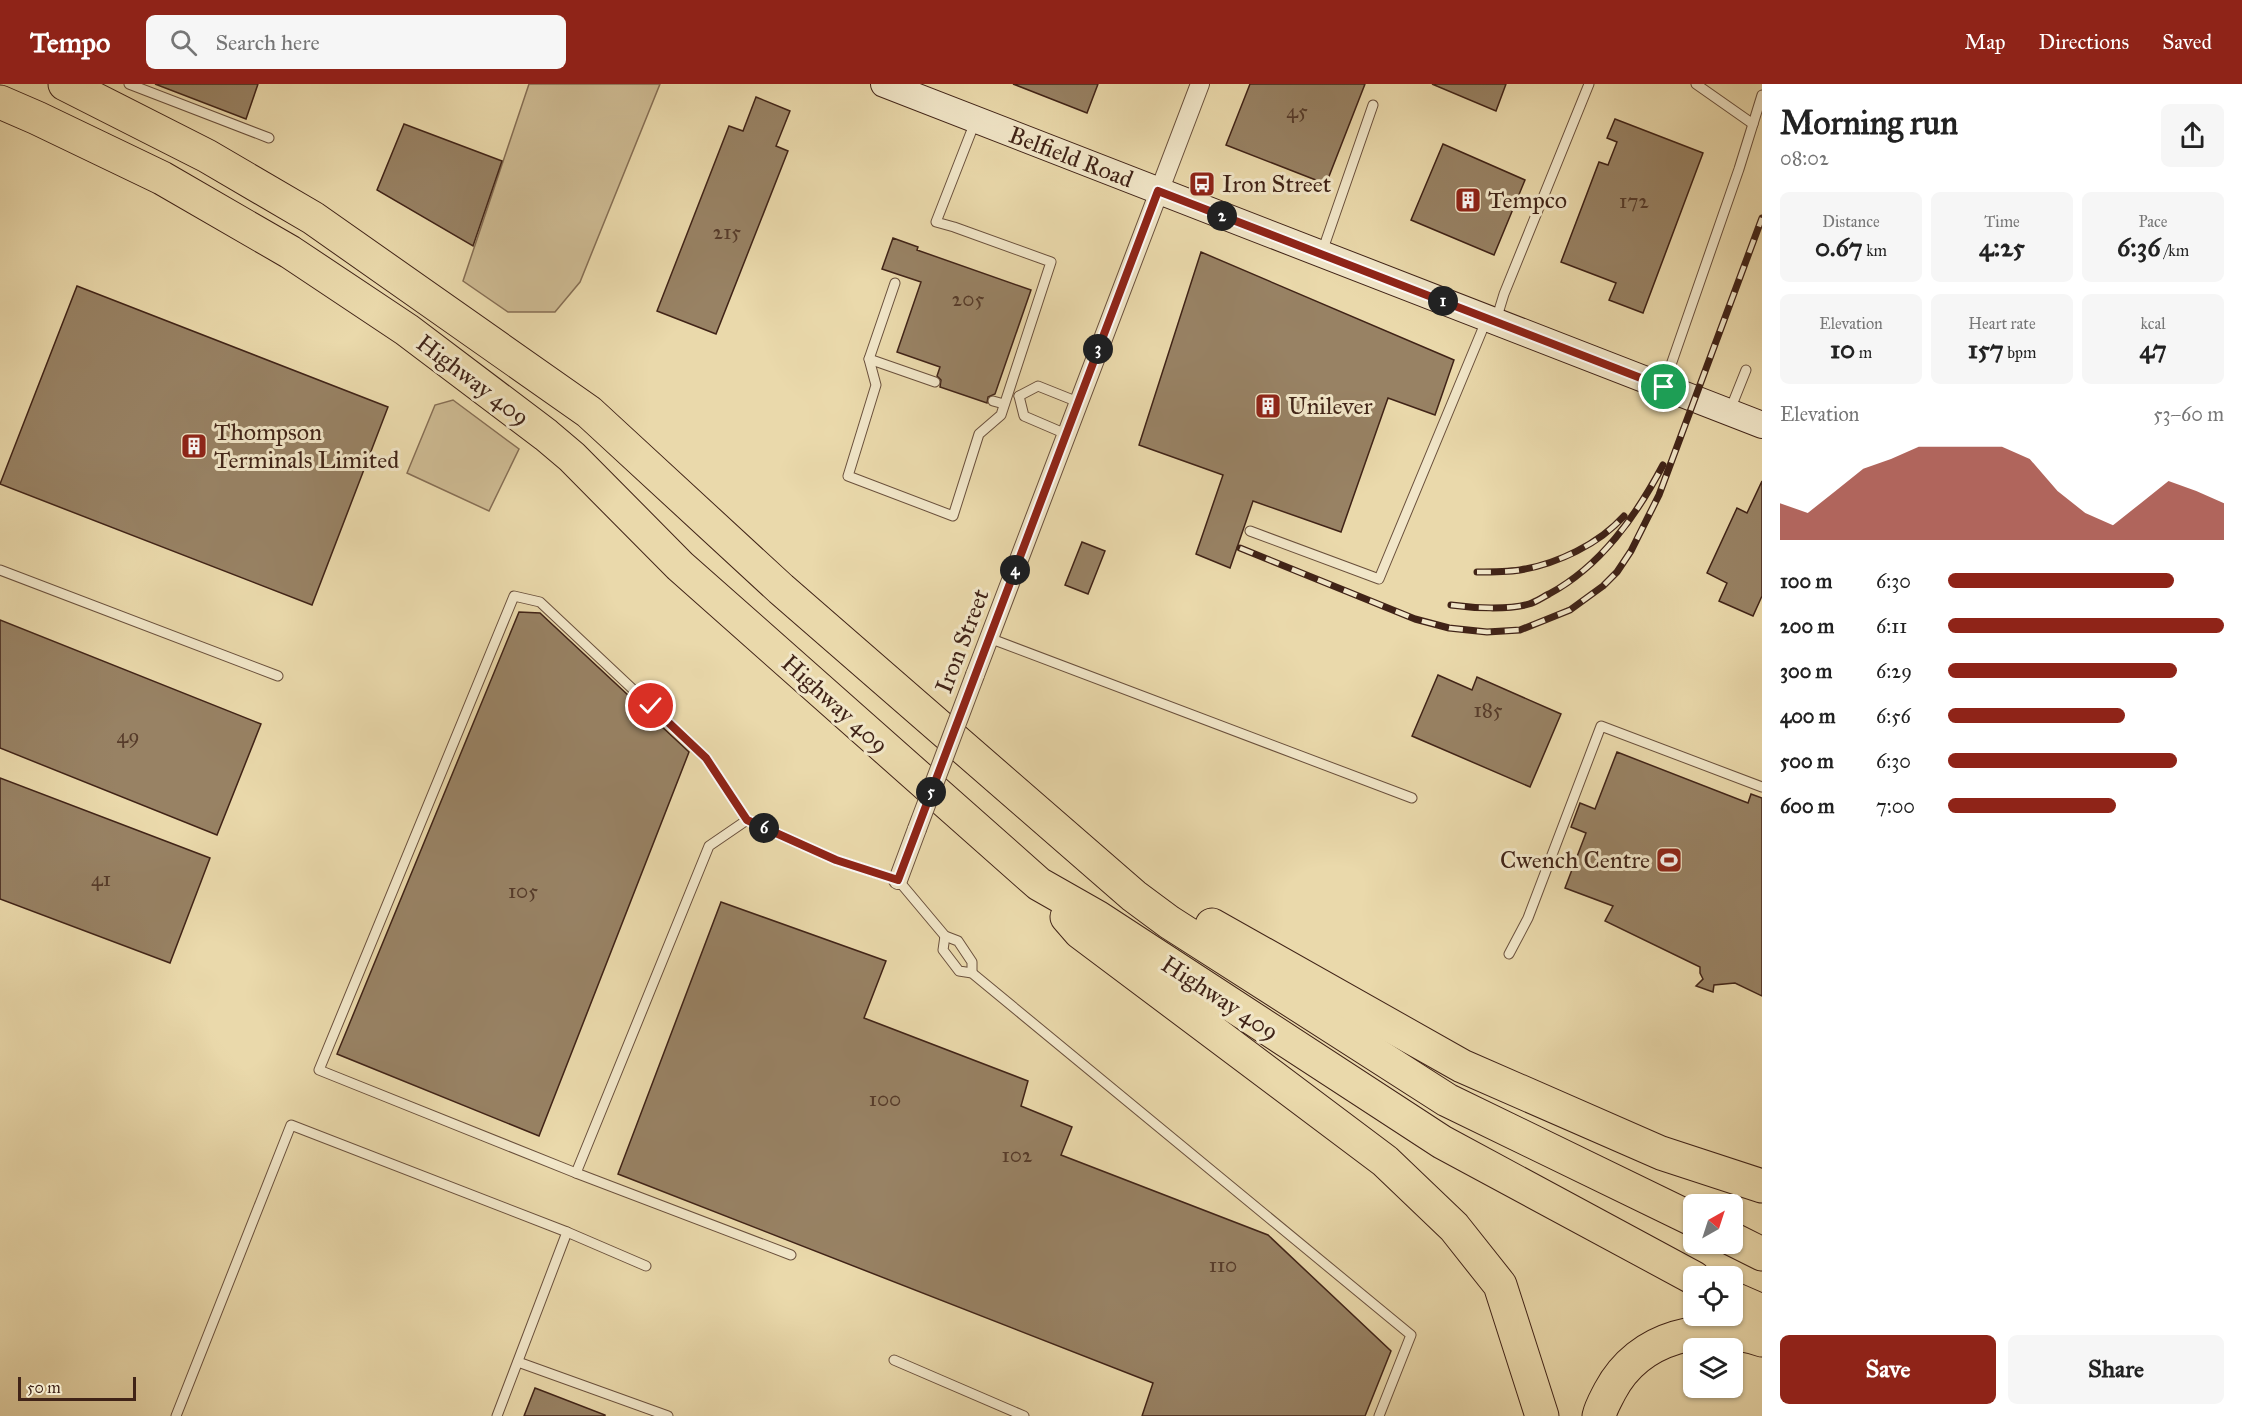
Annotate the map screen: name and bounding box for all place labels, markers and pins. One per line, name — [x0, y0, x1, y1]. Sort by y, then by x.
bus stop icon: Iron Street — [1187, 169, 1217, 199]
place label: Iron Street — [1222, 169, 1332, 199]
building icon: Tempco — [1453, 185, 1483, 215]
place label: Tempco — [1488, 185, 1567, 215]
pin: 2 — [1207, 201, 1237, 231]
pin: 1 — [1428, 286, 1458, 316]
pin: 3 — [1083, 334, 1113, 364]
pin — [1638, 361, 1689, 412]
building icon: Unilever — [1253, 391, 1283, 421]
place label: Unilever — [1288, 391, 1373, 421]
place label: Thompson Terminals Limited — [214, 417, 399, 475]
building icon: Thompson Terminals Limited — [179, 431, 209, 461]
pin: 4 — [1000, 555, 1030, 585]
pin — [625, 680, 676, 731]
pin: 5 — [916, 777, 946, 807]
pin: 6 — [749, 813, 779, 843]
place label: Cwench Centre — [1500, 845, 1650, 875]
sports icon: Cwench Centre — [1654, 845, 1684, 875]

